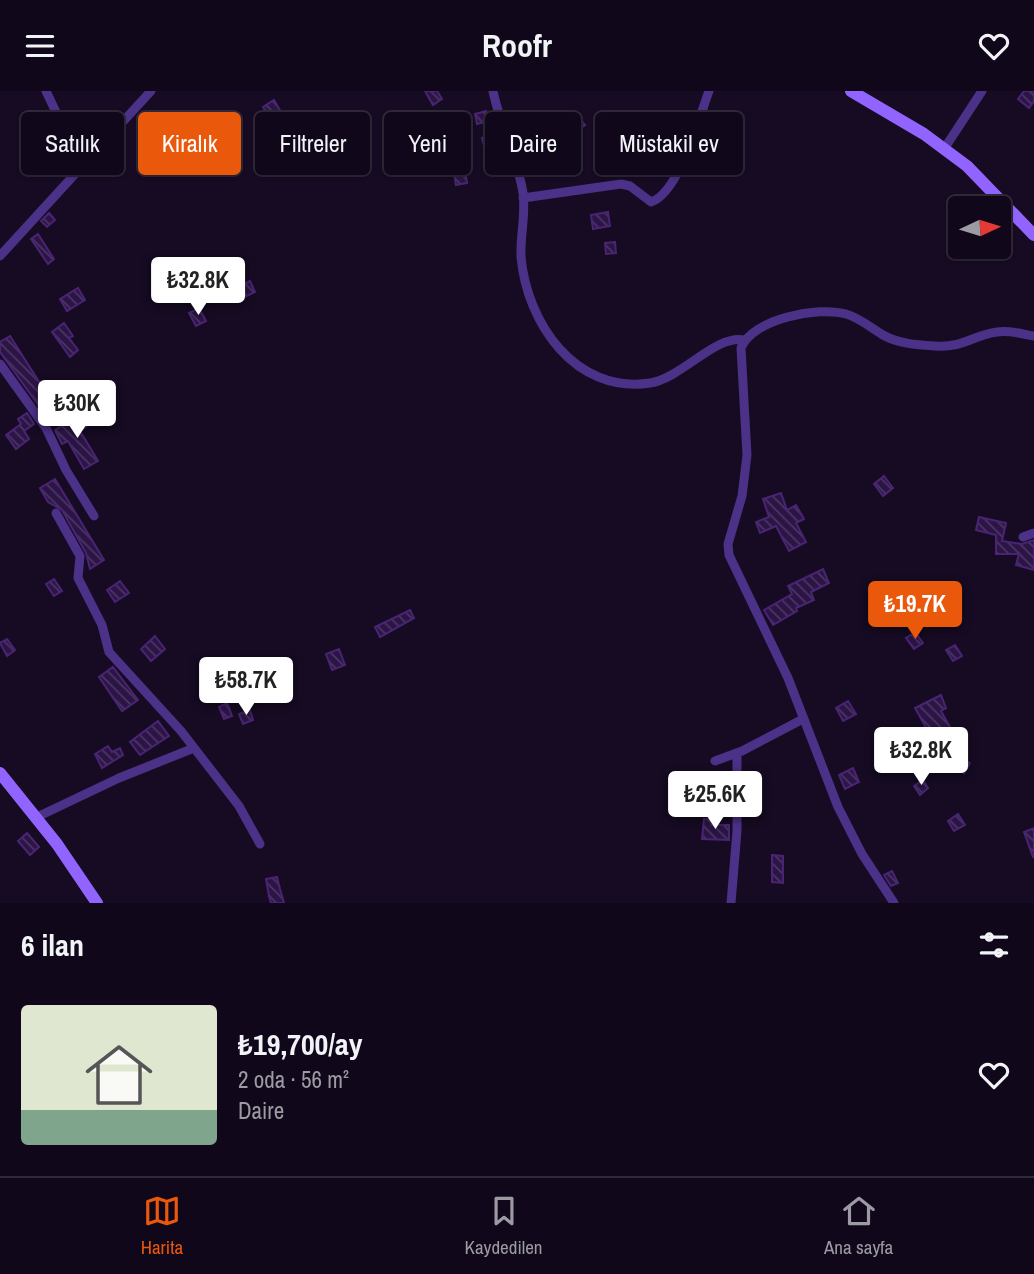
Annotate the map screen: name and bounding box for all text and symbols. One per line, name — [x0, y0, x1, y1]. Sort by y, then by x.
text: Roofr — [482, 24, 552, 67]
icon: menu — [21, 27, 59, 65]
icon: heart — [975, 27, 1013, 65]
chip: Satılık — [21, 112, 124, 175]
chip: Kiralık — [138, 112, 241, 175]
chip: Filtreler — [255, 112, 370, 175]
chip: Yeni — [384, 112, 471, 175]
chip: Daire — [485, 112, 581, 175]
chip: Müstakil ev — [595, 112, 743, 175]
north arrow — [948, 196, 1012, 259]
map controls — [948, 196, 1011, 259]
pin: ₺32.8K — [141, 257, 255, 317]
text: ₺32.8K — [167, 264, 229, 295]
pin: ₺30K — [36, 381, 118, 440]
text: ₺30K — [54, 387, 100, 418]
pin: ₺19.7K — [858, 581, 972, 641]
text: ₺19.7K — [884, 588, 946, 619]
pin: ₺58.7K — [189, 657, 303, 717]
text: ₺58.7K — [215, 664, 277, 695]
pin: ₺32.8K — [864, 727, 978, 787]
text: ₺32.8K — [890, 734, 952, 765]
pin: ₺25.6K — [658, 771, 772, 831]
text: ₺25.6K — [684, 778, 746, 809]
text: 6 ilan — [21, 925, 84, 965]
icon: filters — [975, 926, 1013, 964]
text: ₺19,700/ay — [238, 1024, 362, 1064]
icon: home — [77, 1033, 161, 1117]
icon: heart — [975, 1056, 1013, 1094]
text: 2 oda · 56 m² — [238, 1064, 349, 1095]
text: Daire — [238, 1095, 284, 1126]
tab: Harita — [141, 1192, 183, 1260]
tab: Kaydedilen — [465, 1192, 543, 1260]
tab: Ana sayfa — [824, 1192, 893, 1260]

